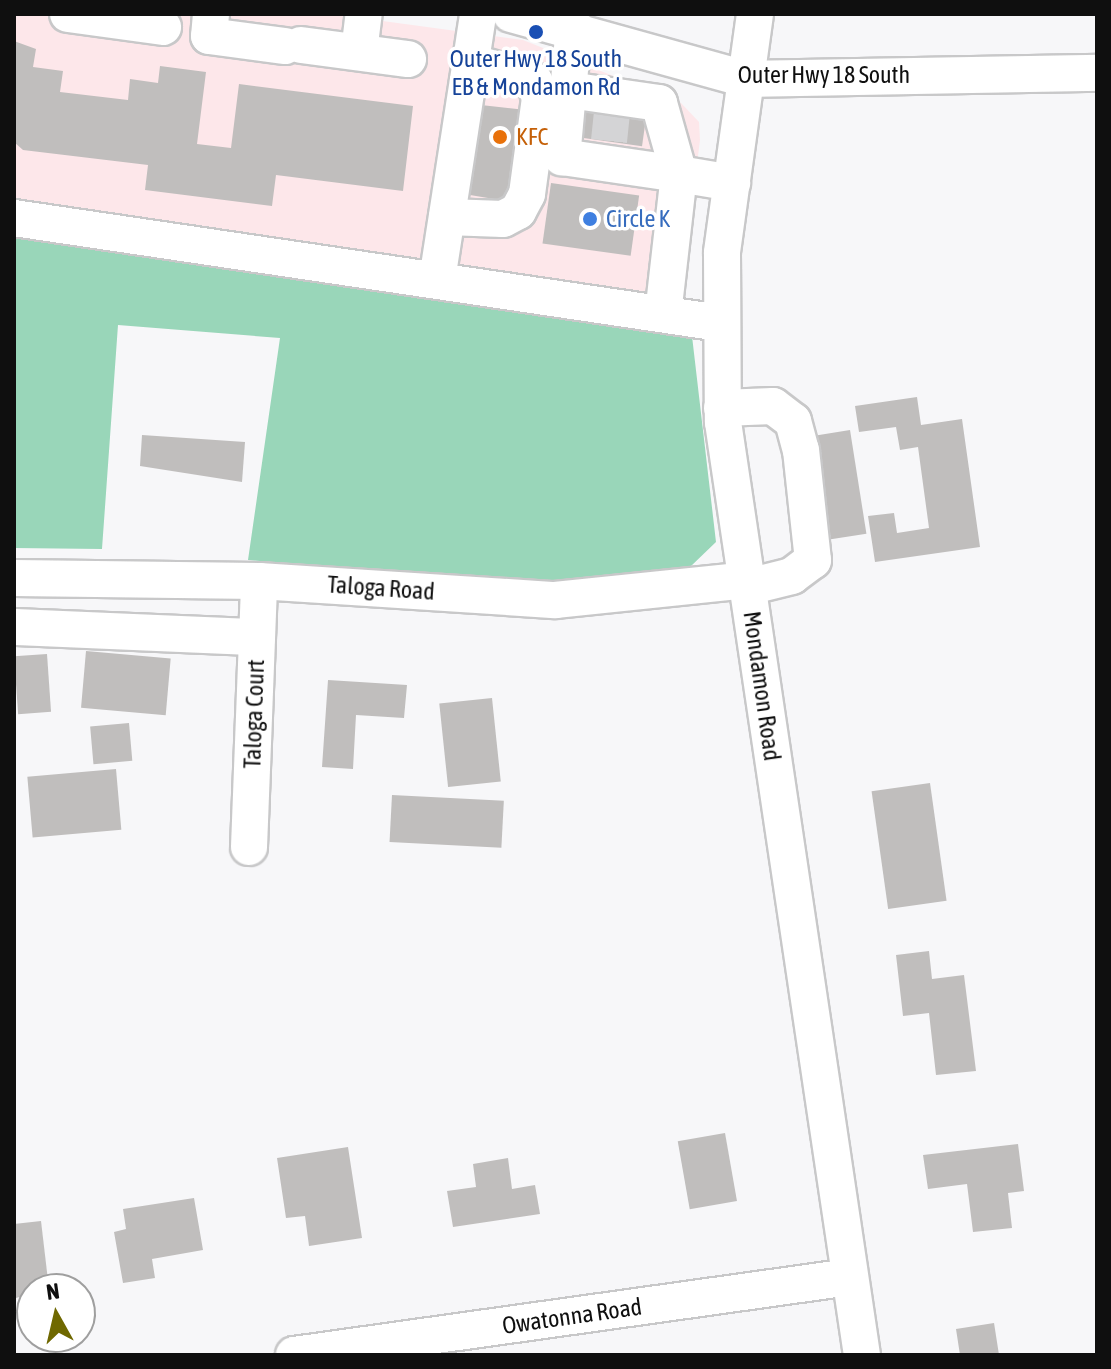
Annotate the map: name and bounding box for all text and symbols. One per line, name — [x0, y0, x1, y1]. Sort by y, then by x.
marker: Outer Hwy 18 South EB & Mondamon Rd — [527, 23, 545, 41]
place label: Outer Hwy 18 South EB & Mondamon Rd — [450, 45, 622, 101]
street label: Outer Hwy 18 South — [738, 61, 910, 89]
place label: KFC — [516, 123, 548, 151]
marker: KFC — [491, 128, 509, 146]
place label: Circle K — [606, 205, 670, 233]
marker: Circle K — [581, 210, 599, 228]
street label: Taloga Road — [326, 570, 436, 606]
street label: Mondamon Road — [737, 609, 787, 763]
street label: Taloga Court — [238, 659, 270, 769]
north arrow — [16, 1273, 96, 1353]
text: N — [45, 1277, 61, 1305]
street label: Owatonna Road — [500, 1292, 644, 1340]

